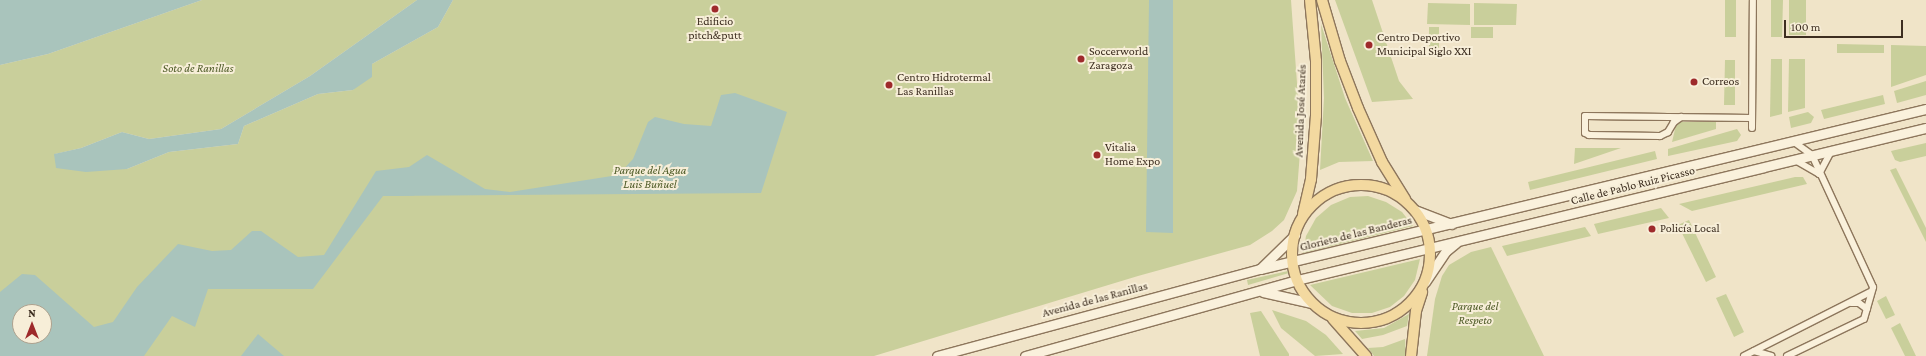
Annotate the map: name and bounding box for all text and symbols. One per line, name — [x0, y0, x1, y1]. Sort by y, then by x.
marker: Edificio pitch&putt — [710, 4, 720, 14]
scale bar — [1786, 12, 1905, 38]
place label: Edificio pitch&putt — [688, 15, 742, 43]
text: 100 m — [1791, 20, 1820, 34]
place label: Centro Deportivo Municipal Siglo XXI — [1377, 31, 1471, 59]
marker: Centro Deportivo Municipal Siglo XXI — [1364, 40, 1374, 50]
place label: Soccerworld Zaragoza — [1089, 45, 1148, 73]
marker: Soccerworld Zaragoza — [1076, 54, 1086, 64]
park label: Soto de Ranillas — [163, 62, 233, 76]
street label: Avenida José Atarés — [1292, 64, 1310, 158]
place label: Centro Hidrotermal Las Ranillas — [897, 71, 991, 99]
place label: Correos — [1702, 75, 1739, 89]
marker: Correos — [1689, 77, 1699, 87]
marker: Centro Hidrotermal Las Ranillas — [884, 80, 894, 90]
place label: Vitalia Home Expo — [1105, 141, 1160, 169]
marker: Vitalia Home Expo — [1092, 150, 1102, 160]
park label: Parque del Agua Luis Buñuel — [614, 164, 686, 192]
street label: Calle de Pablo Ruiz Picasso — [1569, 164, 1697, 208]
street label: Glorieta de las Banderas — [1298, 213, 1414, 255]
place label: Policía Local — [1660, 222, 1720, 236]
marker: Policía Local — [1647, 224, 1657, 234]
street label: Avenida de las Ranillas — [1041, 279, 1149, 321]
park label: Parque del Respeto — [1452, 300, 1498, 328]
north arrow — [12, 304, 52, 344]
text: N — [28, 307, 36, 319]

